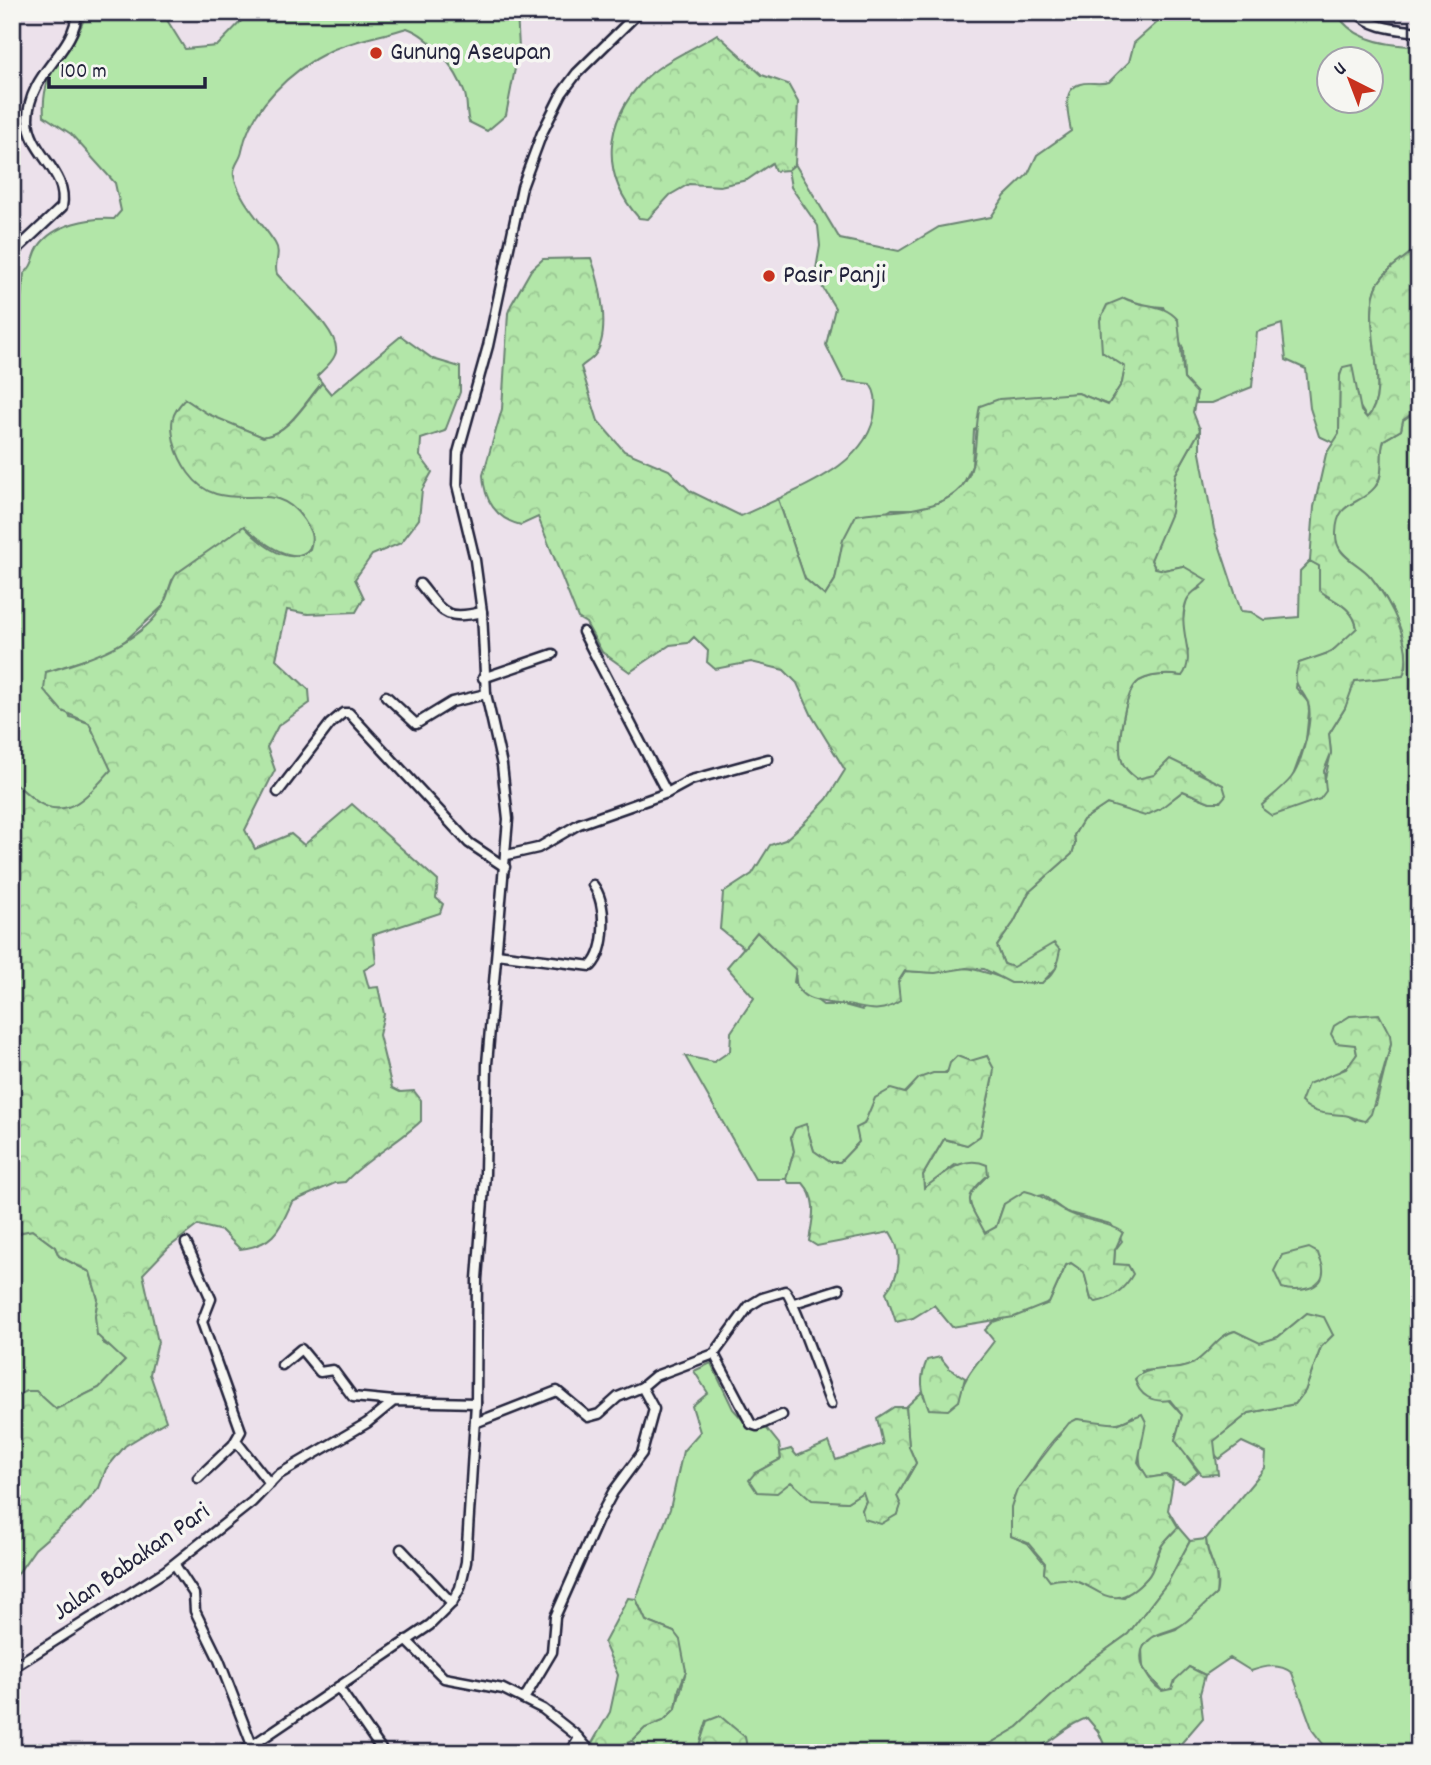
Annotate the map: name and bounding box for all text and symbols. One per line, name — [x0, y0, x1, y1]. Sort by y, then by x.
place label: Gunung Aseupan — [390, 35, 551, 72]
marker: Gunung Aseupan — [368, 45, 384, 61]
scale bar — [49, 46, 205, 90]
north arrow — [1316, 46, 1386, 116]
text: U — [1329, 57, 1353, 83]
text: 100 m — [60, 58, 107, 88]
place label: Pasir Panji — [783, 258, 886, 295]
marker: Pasir Panji — [761, 268, 777, 284]
street label: Jalan Babakan Pari — [46, 1495, 219, 1631]

